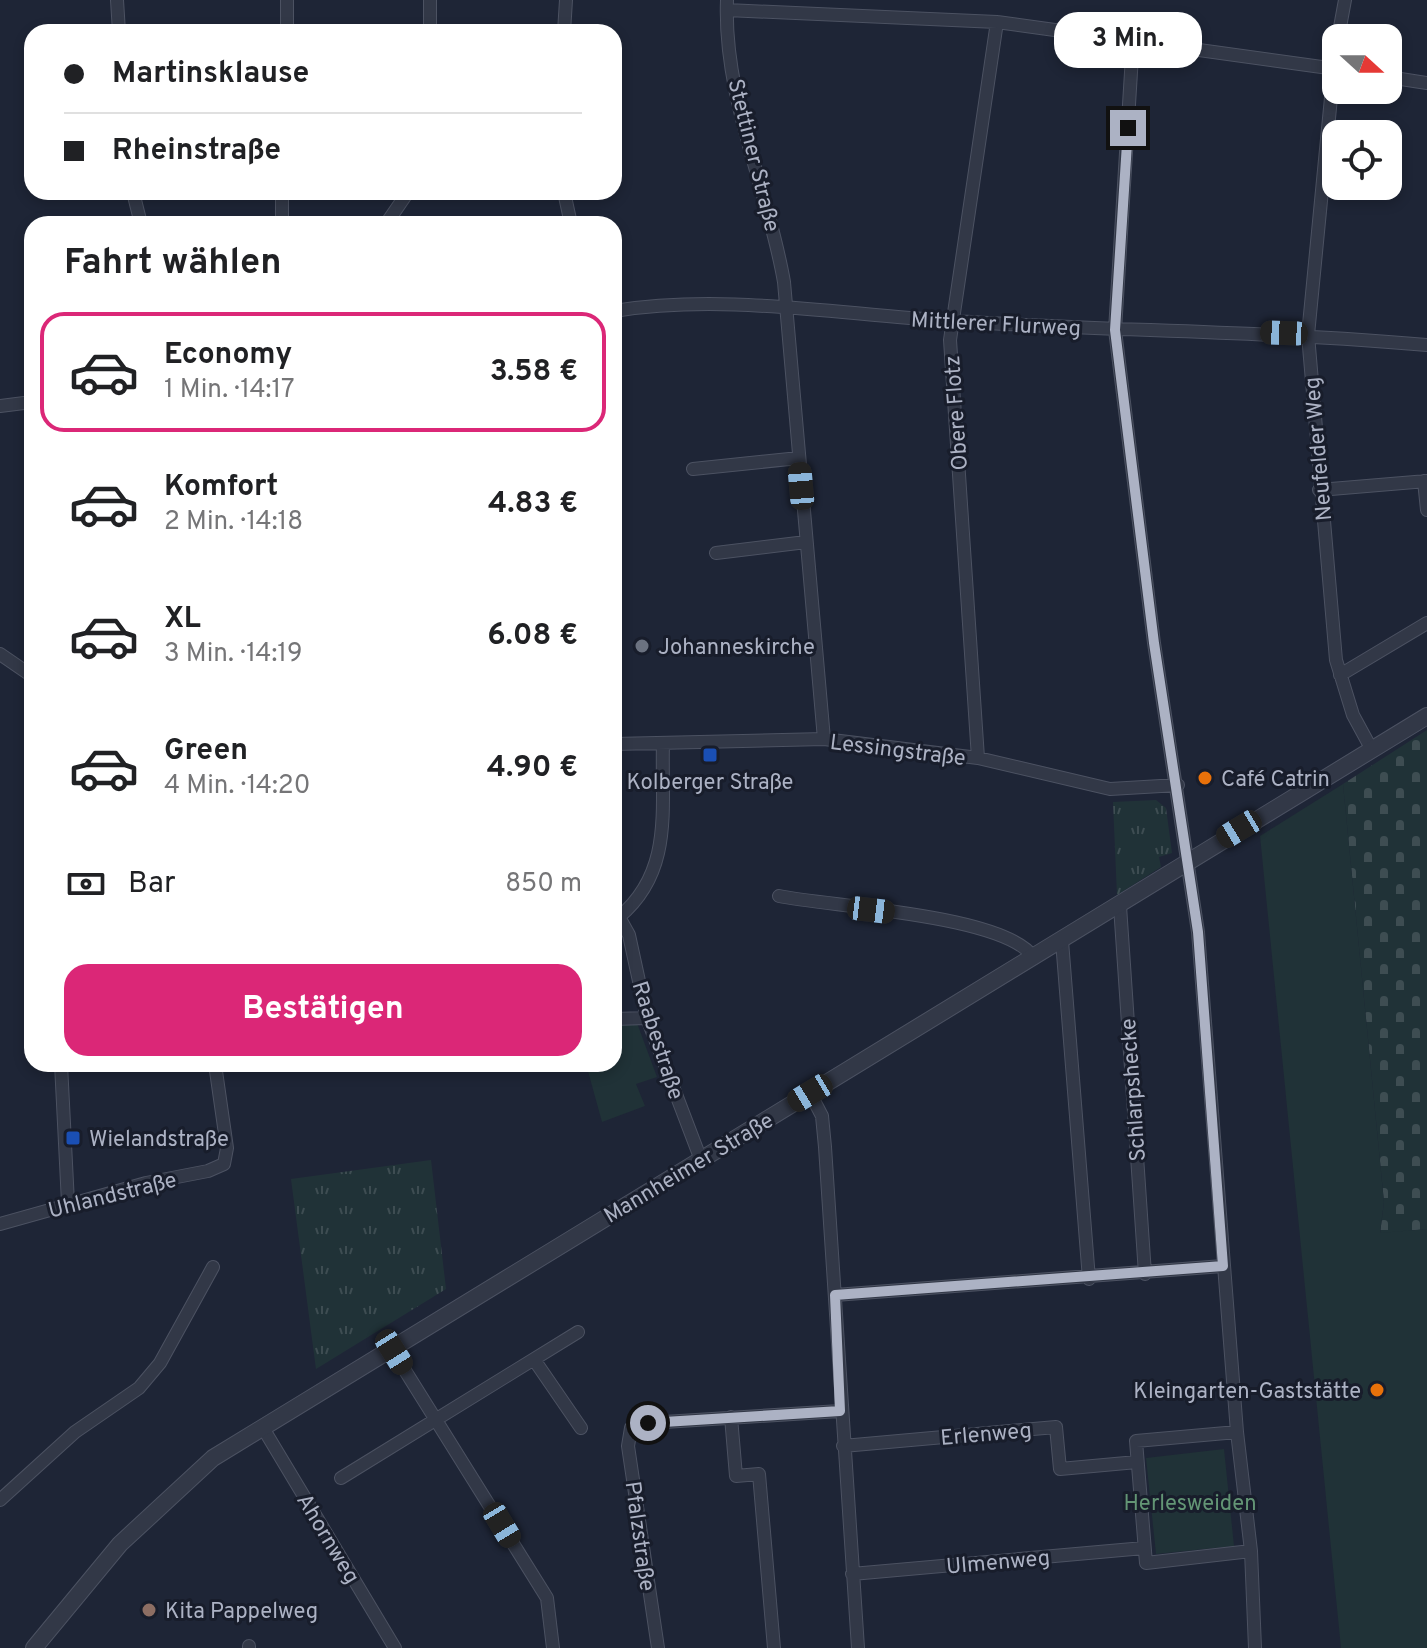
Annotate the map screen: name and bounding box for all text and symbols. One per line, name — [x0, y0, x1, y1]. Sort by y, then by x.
callout: 3 Min. — [1054, 12, 1202, 68]
text: 3 Min. — [1092, 23, 1164, 56]
north arrow — [1322, 24, 1402, 104]
map controls — [1322, 24, 1402, 200]
text: Martinsklause — [112, 56, 309, 93]
street label: Stettiner Straße — [721, 76, 785, 235]
route end — [1110, 110, 1146, 146]
button: locate — [1322, 120, 1402, 200]
text: Rheinstraße — [112, 133, 281, 170]
text: Fahrt wählen — [64, 241, 282, 287]
street label: Mittlerer Flurweg — [910, 308, 1082, 343]
car — [1260, 320, 1308, 346]
icon: car — [68, 336, 140, 408]
text: Economy — [164, 337, 292, 374]
text: 3.58 € — [490, 354, 578, 391]
street label: Obere Flotz — [940, 354, 975, 471]
text: 1 Min. · 14:17 — [164, 374, 295, 407]
street label: Neufelder Weg — [1300, 376, 1339, 522]
car — [787, 461, 815, 511]
icon: car — [68, 468, 140, 540]
text: Komfort — [164, 469, 278, 506]
text: 4.83 € — [488, 486, 578, 523]
text: 2 Min. · 14:18 — [164, 506, 303, 539]
icon: car — [68, 600, 140, 672]
text: XL — [164, 601, 201, 638]
text: 6.08 € — [487, 618, 578, 655]
place label: Johanneskirche — [658, 635, 815, 662]
marker: Johanneskirche — [633, 637, 651, 655]
text: 3 Min. · 14:19 — [164, 638, 303, 671]
street label: Lessingstraße — [828, 730, 967, 773]
icon: car — [68, 732, 140, 804]
text: Green — [164, 733, 248, 770]
marker: Kolberger Straße — [701, 746, 719, 764]
text: 4.90 € — [487, 750, 578, 787]
place label: Café Catrin — [1221, 767, 1330, 794]
marker: Café Catrin — [1196, 769, 1214, 787]
text: 4 Min. · 14:20 — [164, 770, 310, 803]
place label: Kolberger Straße — [627, 770, 793, 797]
car — [1212, 806, 1266, 852]
icon: cash — [64, 862, 108, 906]
text: Bar — [128, 866, 176, 903]
text: 850 m — [505, 868, 582, 901]
car — [846, 895, 896, 925]
button: Bestätigen — [64, 964, 582, 1056]
street label: Raabestraße — [625, 978, 688, 1104]
street label: Schlarpshecke — [1116, 1017, 1153, 1162]
car — [783, 1070, 837, 1116]
street label: Mannheimer Straße — [600, 1108, 779, 1230]
place label: Wielandstraße — [89, 1127, 229, 1154]
marker: Wielandstraße — [64, 1129, 82, 1147]
street label: Uhlandstraße — [46, 1167, 180, 1225]
car — [371, 1325, 417, 1379]
place label: Kleingarten-Gaststätte — [1133, 1379, 1361, 1406]
marker: Kleingarten-Gaststätte — [1368, 1381, 1386, 1399]
route start — [630, 1405, 666, 1441]
street label: Erlenweg — [939, 1418, 1033, 1453]
street label: Pfalzstraße — [617, 1480, 660, 1593]
street label: Ahornweg — [289, 1489, 364, 1589]
park label: Herlesweiden — [1123, 1491, 1257, 1518]
car — [479, 1498, 525, 1552]
street label: Ulmenweg — [945, 1545, 1051, 1581]
place label: Kita Pappelweg — [165, 1599, 318, 1626]
marker: Kita Pappelweg — [140, 1601, 158, 1619]

